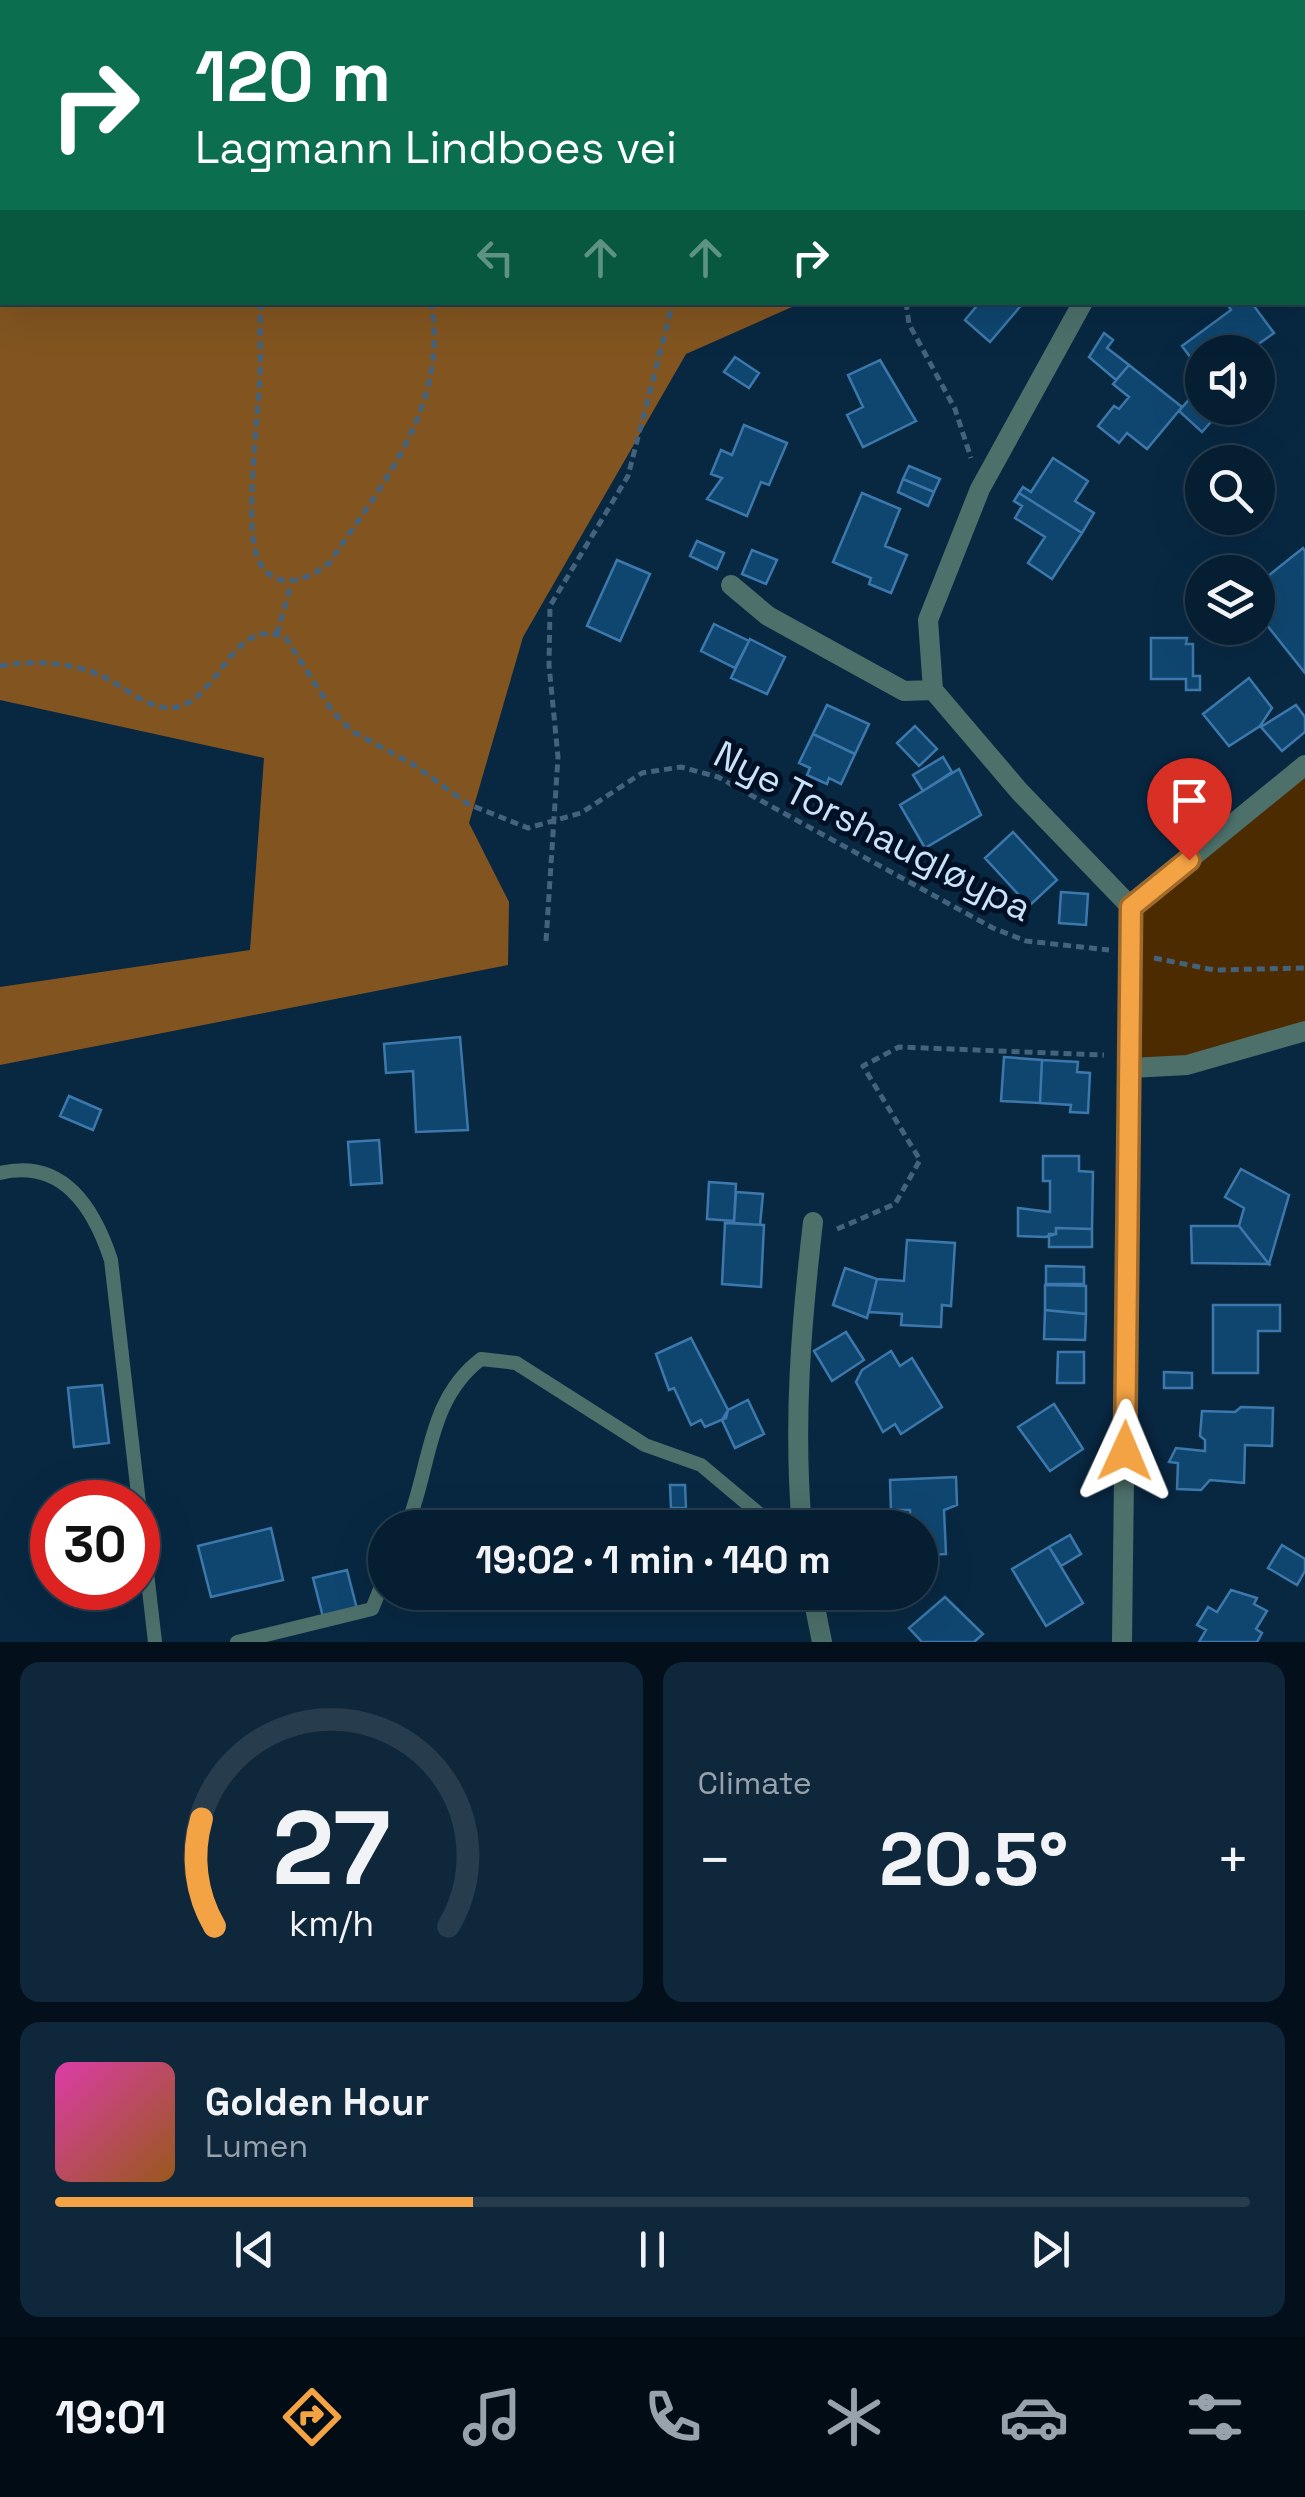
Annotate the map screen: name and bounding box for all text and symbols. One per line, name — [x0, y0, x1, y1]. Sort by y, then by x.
text: 120 m — [195, 32, 391, 121]
icon: right — [30, 40, 160, 170]
text: Lagmann Lindboes vei — [195, 119, 677, 176]
icon: left — [468, 230, 523, 285]
icon: ahead — [573, 230, 628, 285]
icon: ahead — [678, 230, 733, 285]
icon: right — [783, 230, 838, 285]
map controls — [1185, 335, 1275, 645]
button: sound — [1185, 335, 1275, 425]
button: search — [1185, 445, 1275, 535]
button: layers — [1185, 555, 1275, 645]
street label: Nye Torshaugløypa — [706, 730, 1040, 932]
pin — [1147, 758, 1232, 861]
icon: arrive — [1162, 773, 1217, 828]
position arrow — [1073, 1399, 1177, 1503]
speed limit sign: 30 — [30, 1480, 160, 1610]
text: 19:02 · 1 min · 140 m — [475, 1536, 831, 1584]
text: Climate — [698, 1763, 812, 1803]
text: 27 — [272, 1782, 390, 1914]
text: 20.5° — [879, 1811, 1068, 1907]
text: − — [698, 1825, 732, 1895]
text: + — [1216, 1825, 1250, 1895]
text: km/h — [289, 1901, 374, 1946]
text: Golden Hour — [205, 2078, 429, 2126]
text: Lumen — [205, 2126, 308, 2166]
icon: previous — [227, 2222, 282, 2277]
icon: pause — [625, 2222, 680, 2277]
icon: next — [1023, 2222, 1078, 2277]
icon: directions — [277, 2382, 347, 2452]
icon: music — [457, 2382, 527, 2452]
icon: phone — [638, 2382, 708, 2452]
icon: climate — [819, 2382, 889, 2452]
icon: car — [999, 2382, 1069, 2452]
icon: filters — [1180, 2382, 1250, 2452]
text: 19:01 — [55, 2389, 166, 2446]

